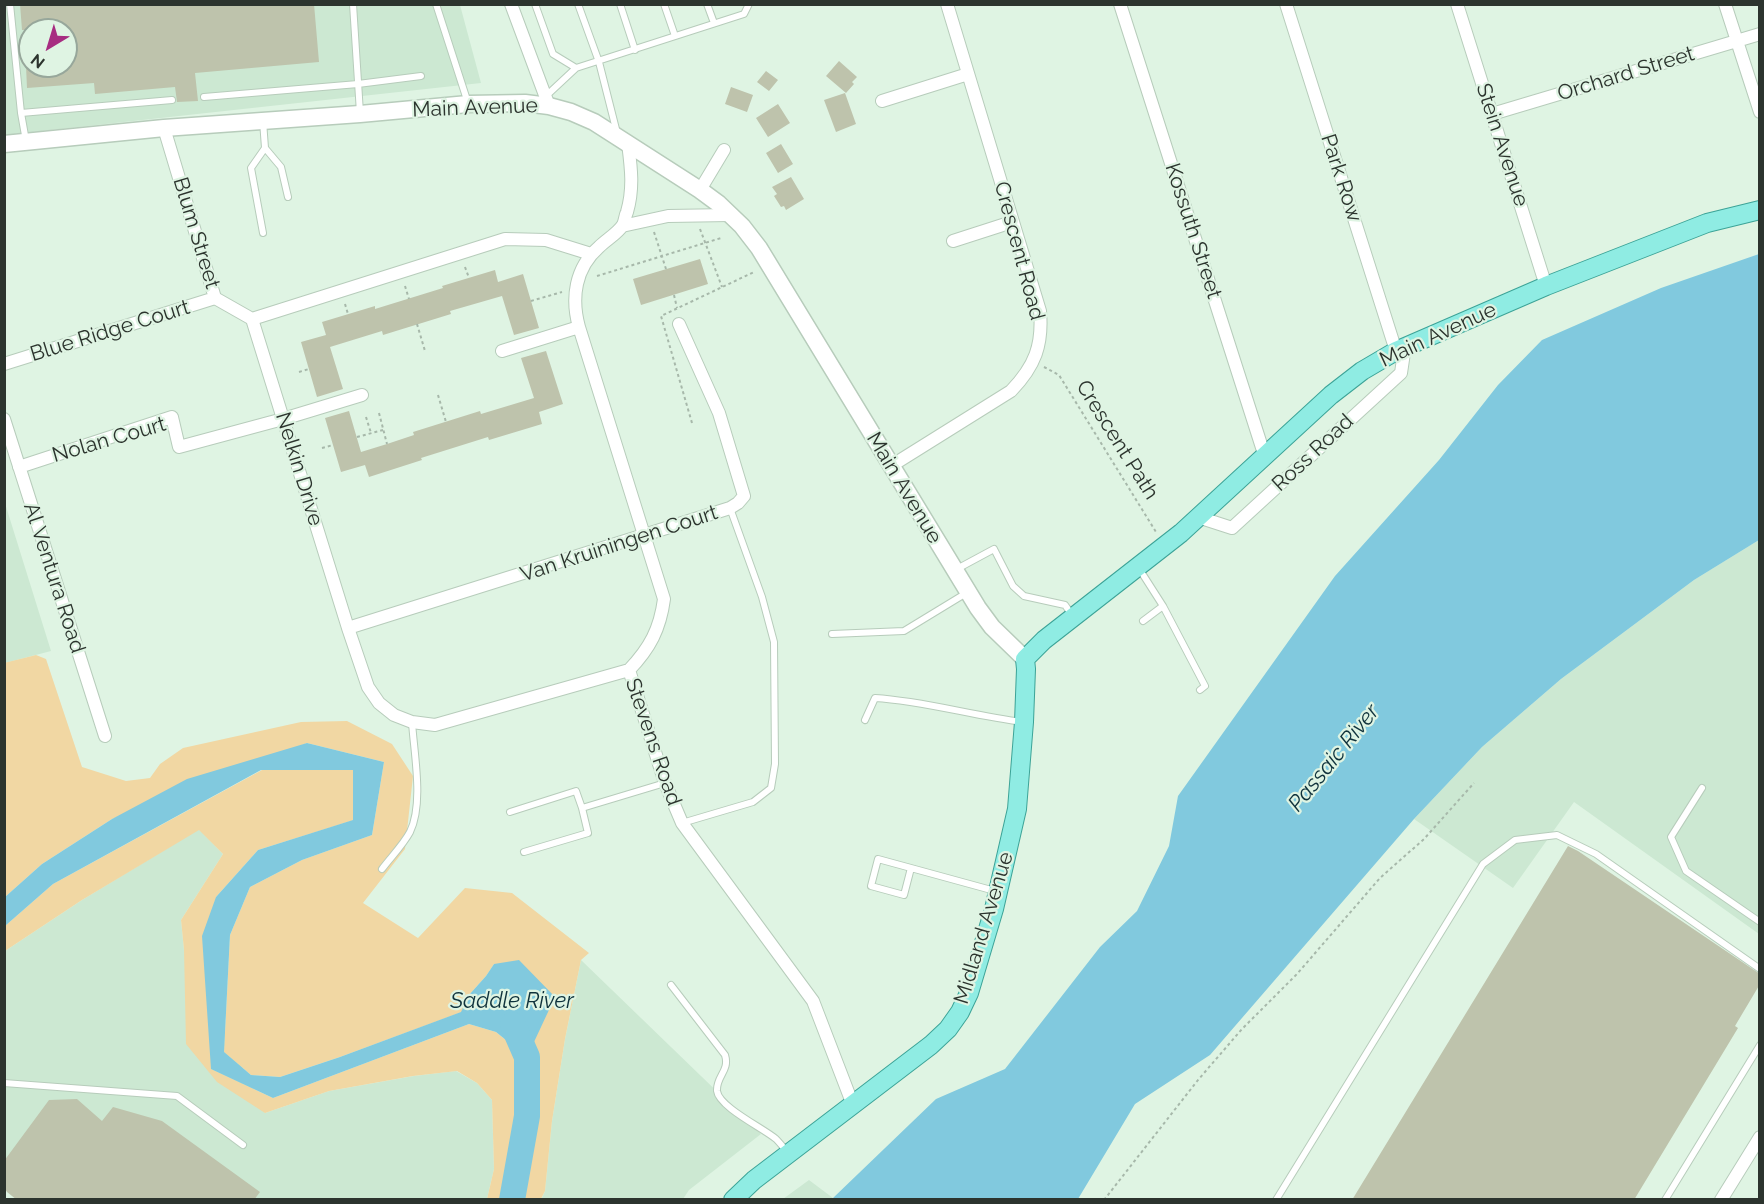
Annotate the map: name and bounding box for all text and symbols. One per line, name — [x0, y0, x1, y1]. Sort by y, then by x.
north arrow — [18, 18, 78, 78]
street label: Orchard Street — [1555, 41, 1697, 107]
text: N — [27, 50, 49, 72]
street label: Stein Avenue — [1470, 80, 1534, 210]
street label: Main Avenue — [412, 93, 538, 123]
street label: Park Row — [1315, 131, 1367, 225]
street label: Kossuth Street — [1159, 160, 1227, 302]
street label: Blum Street — [167, 174, 225, 292]
street label: Crescent Road — [988, 179, 1050, 323]
street label: Blue Ridge Court — [27, 295, 193, 367]
street label: Main Avenue — [1376, 297, 1500, 373]
street label: Crescent Path — [1070, 376, 1164, 504]
street label: Nelkin Drive — [270, 409, 328, 529]
street label: Ross Road — [1267, 409, 1359, 497]
street label: Nolan Court — [49, 412, 169, 468]
street label: Main Avenue — [861, 428, 947, 548]
street label: Al Ventura Road — [18, 500, 90, 656]
street label: Van Kruiningen Court — [517, 500, 721, 588]
street label: Stevens Road — [619, 675, 687, 809]
water label: Passaic River — [1283, 699, 1385, 817]
street label: Midland Avenue — [949, 849, 1019, 1007]
water label: Saddle River — [450, 988, 574, 1014]

